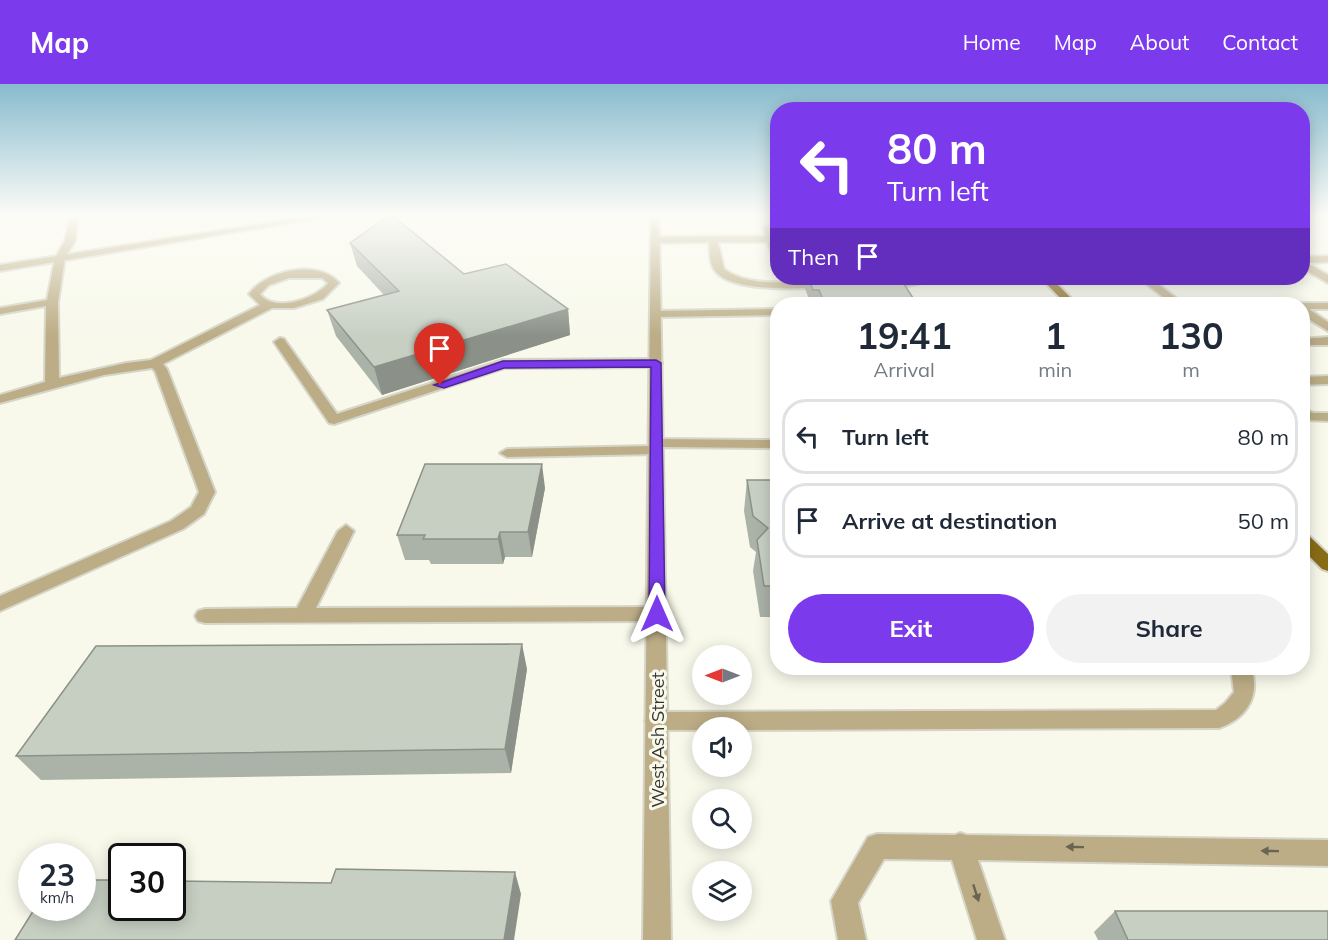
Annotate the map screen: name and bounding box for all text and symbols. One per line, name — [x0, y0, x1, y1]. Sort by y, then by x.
text: Map — [30, 25, 89, 60]
text: Home — [963, 29, 1021, 55]
text: Map — [1054, 29, 1097, 55]
text: About — [1130, 29, 1189, 55]
text: Contact — [1222, 29, 1298, 55]
text: 80 m — [887, 122, 987, 175]
icon: left — [788, 126, 866, 204]
text: Turn left — [887, 174, 989, 208]
icon: arrive — [851, 240, 884, 273]
text: Then — [788, 243, 839, 271]
text: 19:41 — [856, 313, 952, 358]
text: 1 — [1044, 313, 1066, 358]
text: 130 — [1159, 313, 1224, 358]
pin — [414, 323, 465, 385]
icon: arrive — [423, 332, 456, 365]
text: Arrival — [874, 357, 935, 382]
text: min — [1038, 357, 1072, 382]
text: m — [1182, 357, 1200, 382]
icon: left — [791, 420, 824, 453]
text: Turn left — [842, 423, 929, 451]
text: 80 m — [1238, 423, 1289, 451]
icon: arrive — [791, 504, 824, 537]
text: Arrive at destination — [842, 507, 1057, 535]
text: 50 m — [1238, 507, 1289, 535]
position arrow — [625, 582, 689, 646]
button: Exit — [788, 594, 1034, 663]
button: Share — [1046, 594, 1292, 663]
north arrow — [692, 645, 752, 705]
map controls — [692, 645, 752, 921]
street label: West Ash Street — [646, 672, 669, 808]
button: sound — [692, 717, 752, 777]
button: search — [692, 789, 752, 849]
speed limit sign: 30 — [108, 843, 186, 921]
one-way arrow — [1065, 843, 1084, 852]
one-way arrow — [1260, 847, 1279, 856]
text: 23 — [39, 856, 75, 894]
button: layers — [692, 861, 752, 921]
one-way arrow — [971, 884, 981, 902]
text: km/h — [40, 888, 74, 907]

